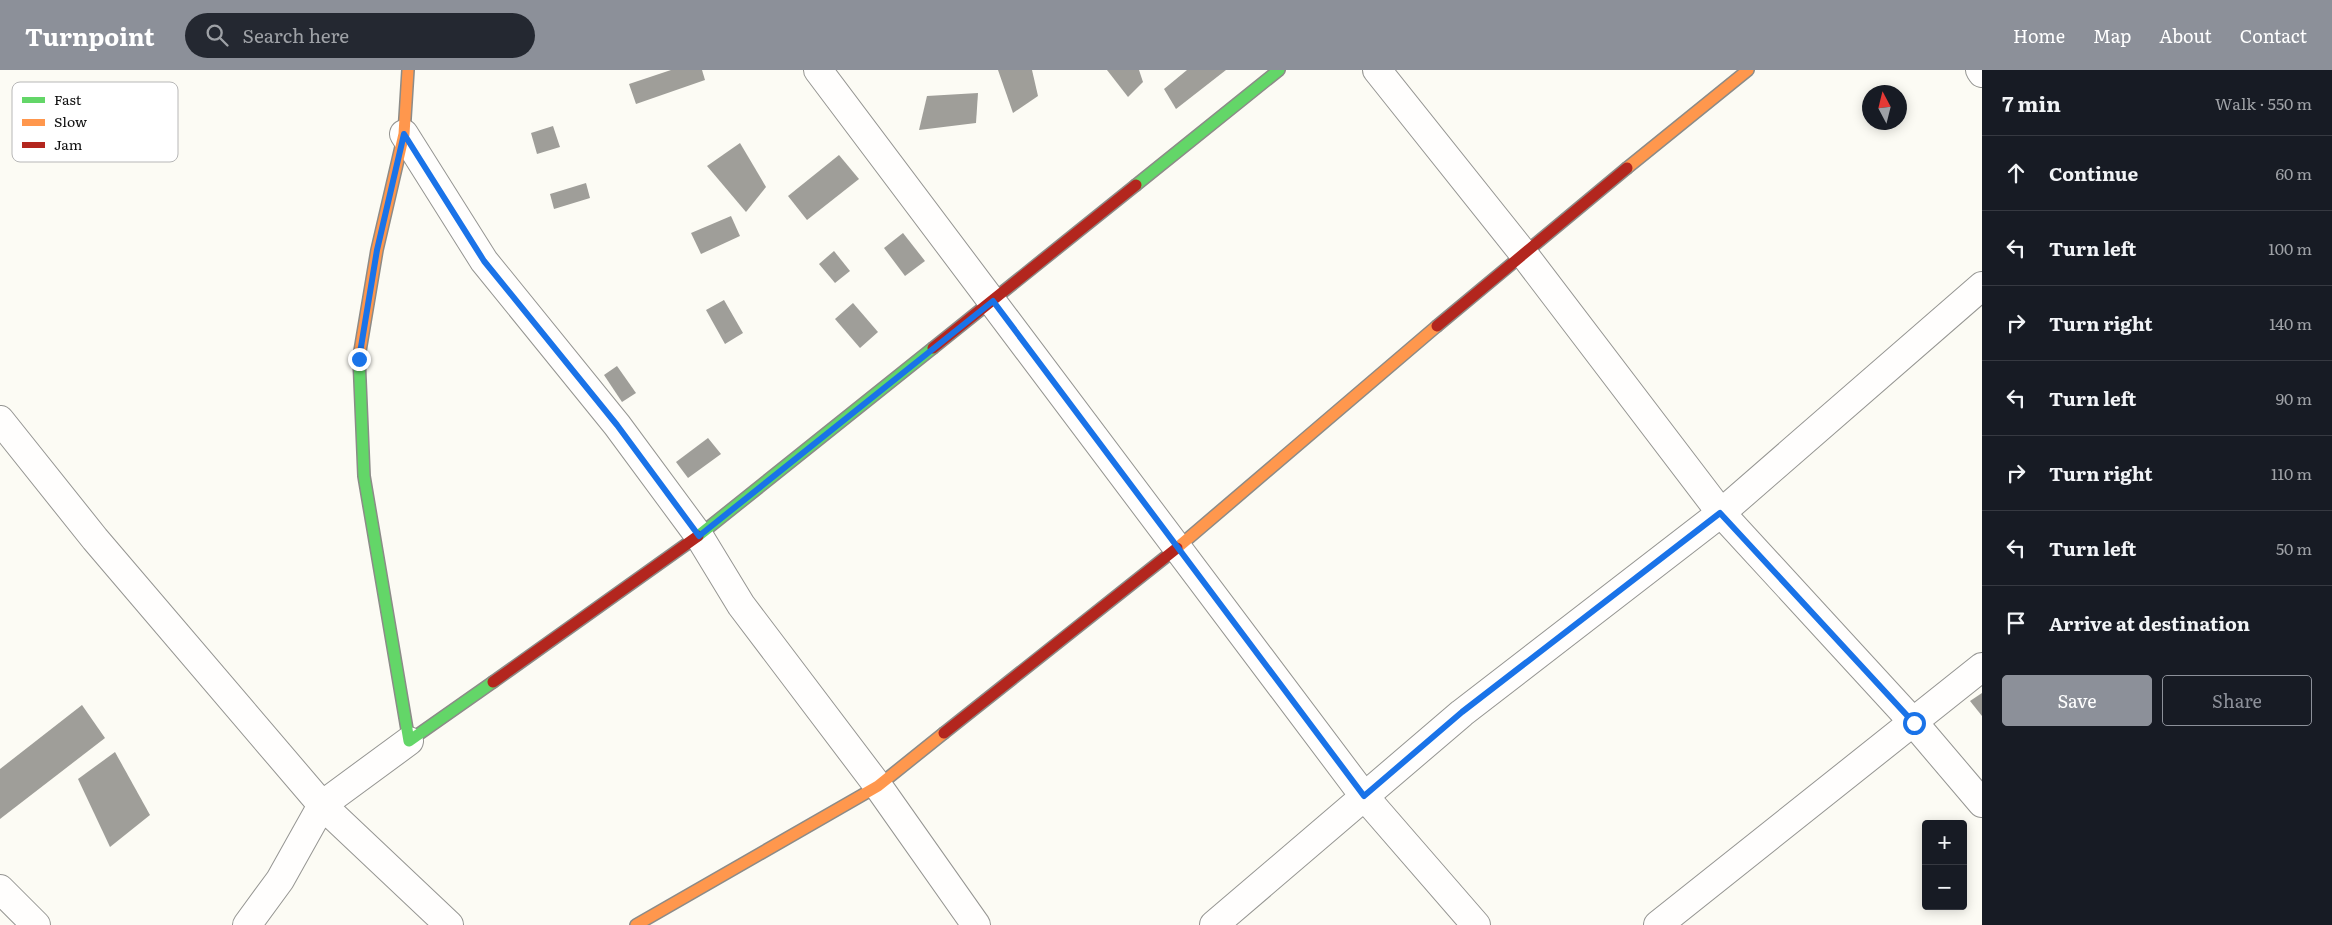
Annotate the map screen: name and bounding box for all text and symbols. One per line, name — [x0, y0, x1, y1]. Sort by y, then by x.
search box — [185, 13, 535, 58]
text: Turnpoint — [25, 18, 155, 53]
icon: search — [203, 21, 231, 49]
text: Search here — [243, 21, 349, 49]
text: Home — [2013, 22, 2065, 49]
text: Map — [2093, 22, 2131, 49]
text: About — [2159, 22, 2212, 49]
text: Contact — [2240, 22, 2307, 49]
legend — [12, 82, 178, 162]
north arrow — [1862, 85, 1907, 130]
text: 7 min — [2002, 87, 2061, 118]
text: Fast — [54, 89, 82, 109]
text: Walk · 550 m — [2215, 91, 2312, 115]
text: Slow — [54, 111, 87, 131]
text: Jam — [54, 134, 83, 154]
icon: ahead — [2002, 159, 2030, 187]
text: Continue — [2049, 159, 2138, 187]
text: 60 m — [2275, 161, 2312, 185]
icon: left — [2002, 234, 2030, 262]
text: Turn left — [2049, 234, 2136, 262]
text: 100 m — [2268, 236, 2312, 260]
icon: right — [2002, 309, 2030, 337]
text: Turn right — [2049, 309, 2153, 337]
text: 140 m — [2269, 311, 2312, 335]
route end — [348, 348, 371, 371]
icon: left — [2002, 384, 2030, 412]
text: Turn left — [2049, 384, 2136, 412]
text: 90 m — [2276, 386, 2312, 410]
icon: right — [2002, 459, 2030, 487]
text: Turn right — [2049, 459, 2153, 487]
text: 110 m — [2271, 461, 2312, 485]
icon: left — [2002, 534, 2030, 562]
text: Turn left — [2049, 534, 2136, 562]
text: 50 m — [2276, 536, 2312, 560]
icon: arrive — [2002, 609, 2030, 637]
text: Arrive at destination — [2049, 609, 2250, 637]
button: Save — [2002, 675, 2152, 726]
button: Share — [2162, 675, 2312, 726]
route start — [1903, 712, 1926, 735]
map controls — [1922, 820, 1967, 910]
button: + — [1922, 820, 1967, 865]
button: − — [1922, 865, 1967, 910]

